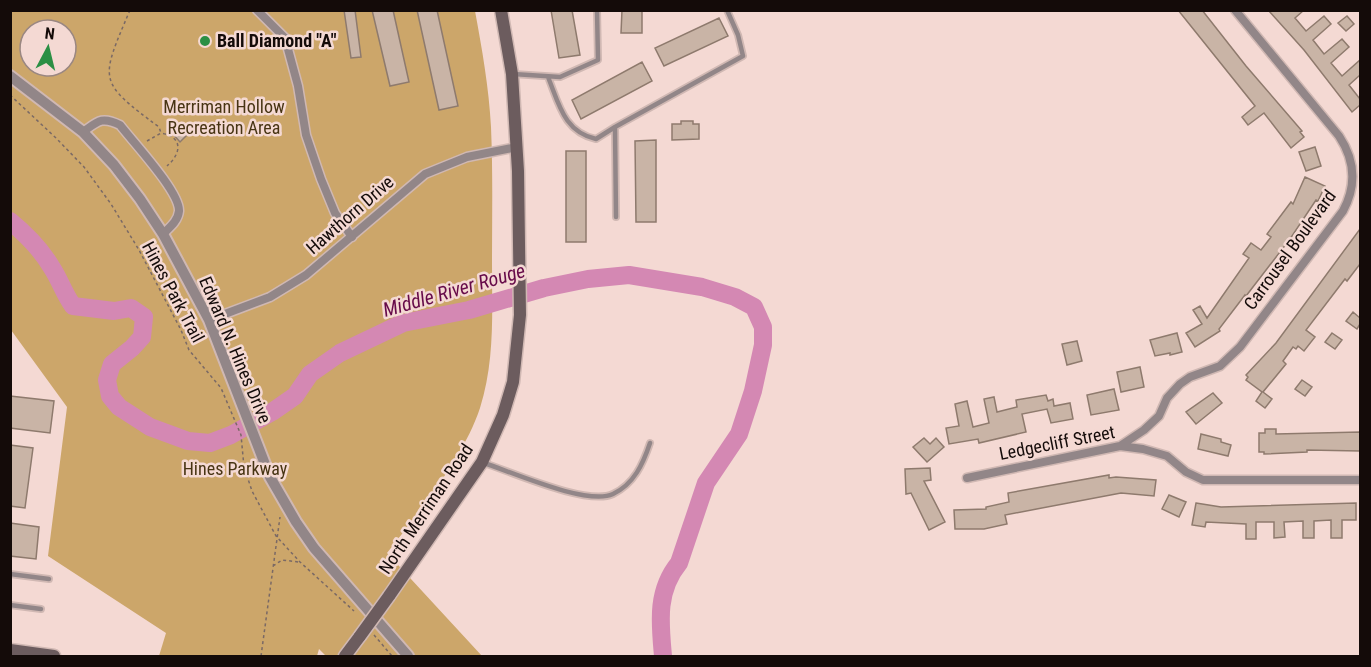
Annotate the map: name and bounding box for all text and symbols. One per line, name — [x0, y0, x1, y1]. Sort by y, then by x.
north arrow — [18, 18, 78, 78]
text: N — [44, 24, 56, 44]
place label: Ball Diamond "A" — [217, 30, 337, 51]
marker: Ball Diamond "A" — [198, 34, 212, 48]
park label: Merriman Hollow Recreation Area — [163, 96, 285, 138]
street label: Hawthorn Drive — [302, 171, 398, 258]
street label: Carrousel Boulevard — [1239, 186, 1340, 314]
street label: Hines Park Trail — [138, 238, 209, 346]
water label: Middle River Rouge — [380, 258, 528, 322]
street label: Edward N. Hines Drive — [195, 273, 276, 426]
street label: Ledgecliff Street — [997, 421, 1117, 464]
street label: North Merriman Road — [374, 440, 477, 578]
park label: Hines Parkway — [183, 458, 288, 479]

